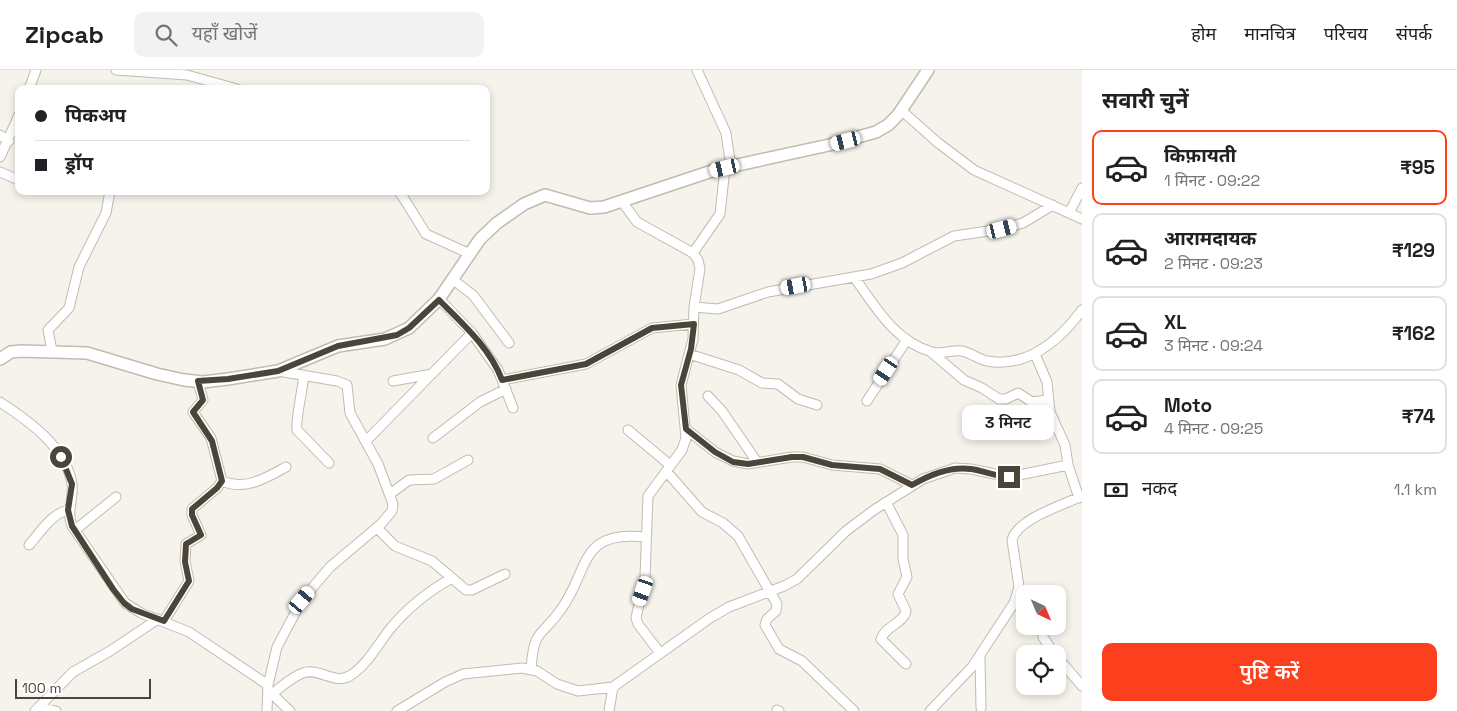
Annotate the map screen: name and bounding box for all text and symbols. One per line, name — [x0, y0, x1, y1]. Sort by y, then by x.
search box — [134, 12, 484, 57]
text: Zipcab — [25, 19, 104, 50]
icon: search — [152, 21, 180, 49]
text: यहाँ खोजें — [192, 21, 257, 46]
text: होम — [1191, 22, 1216, 45]
text: मानचित्र — [1244, 22, 1296, 45]
text: परिचय — [1324, 22, 1368, 45]
text: संपर्क — [1396, 22, 1432, 45]
text: सवारी चुनें — [1102, 86, 1189, 114]
text: पिकअप — [65, 103, 126, 128]
car — [829, 130, 862, 152]
text: किफ़ायती — [1164, 143, 1236, 168]
icon: car — [1104, 145, 1149, 190]
text: ड्रॉप — [65, 151, 93, 176]
text: ₹95 — [1400, 155, 1435, 180]
car — [708, 157, 741, 179]
text: 1 मिनट · 09:22 — [1164, 170, 1260, 191]
car — [985, 218, 1018, 240]
text: आरामदायक — [1164, 226, 1256, 251]
icon: car — [1104, 228, 1149, 273]
text: ₹129 — [1392, 238, 1435, 263]
text: 2 मिनट · 09:23 — [1164, 253, 1263, 274]
car — [779, 276, 812, 296]
text: XL — [1164, 310, 1187, 335]
icon: car — [1104, 311, 1149, 356]
text: ₹162 — [1392, 321, 1435, 346]
text: 3 मिनट · 09:24 — [1164, 335, 1263, 356]
car — [871, 354, 900, 388]
text: Moto — [1164, 393, 1212, 418]
icon: car — [1104, 394, 1149, 439]
callout: 3 मिनट — [963, 404, 1055, 440]
text: ₹74 — [1401, 404, 1435, 429]
text: 3 मिनट — [985, 412, 1031, 433]
text: 4 मिनट · 09:25 — [1164, 418, 1263, 439]
route start — [50, 446, 72, 468]
route end — [998, 466, 1020, 488]
icon: cash — [1102, 476, 1130, 504]
text: नकद — [1142, 476, 1177, 501]
text: 1.1 km — [1394, 479, 1437, 500]
car — [631, 574, 654, 608]
car — [286, 584, 317, 616]
north arrow — [1016, 585, 1066, 635]
map controls — [1016, 585, 1066, 695]
button: पुष्टि करें — [1102, 643, 1437, 701]
button: locate — [1016, 645, 1066, 695]
scale bar — [15, 676, 151, 699]
text: 100 m — [22, 679, 61, 697]

